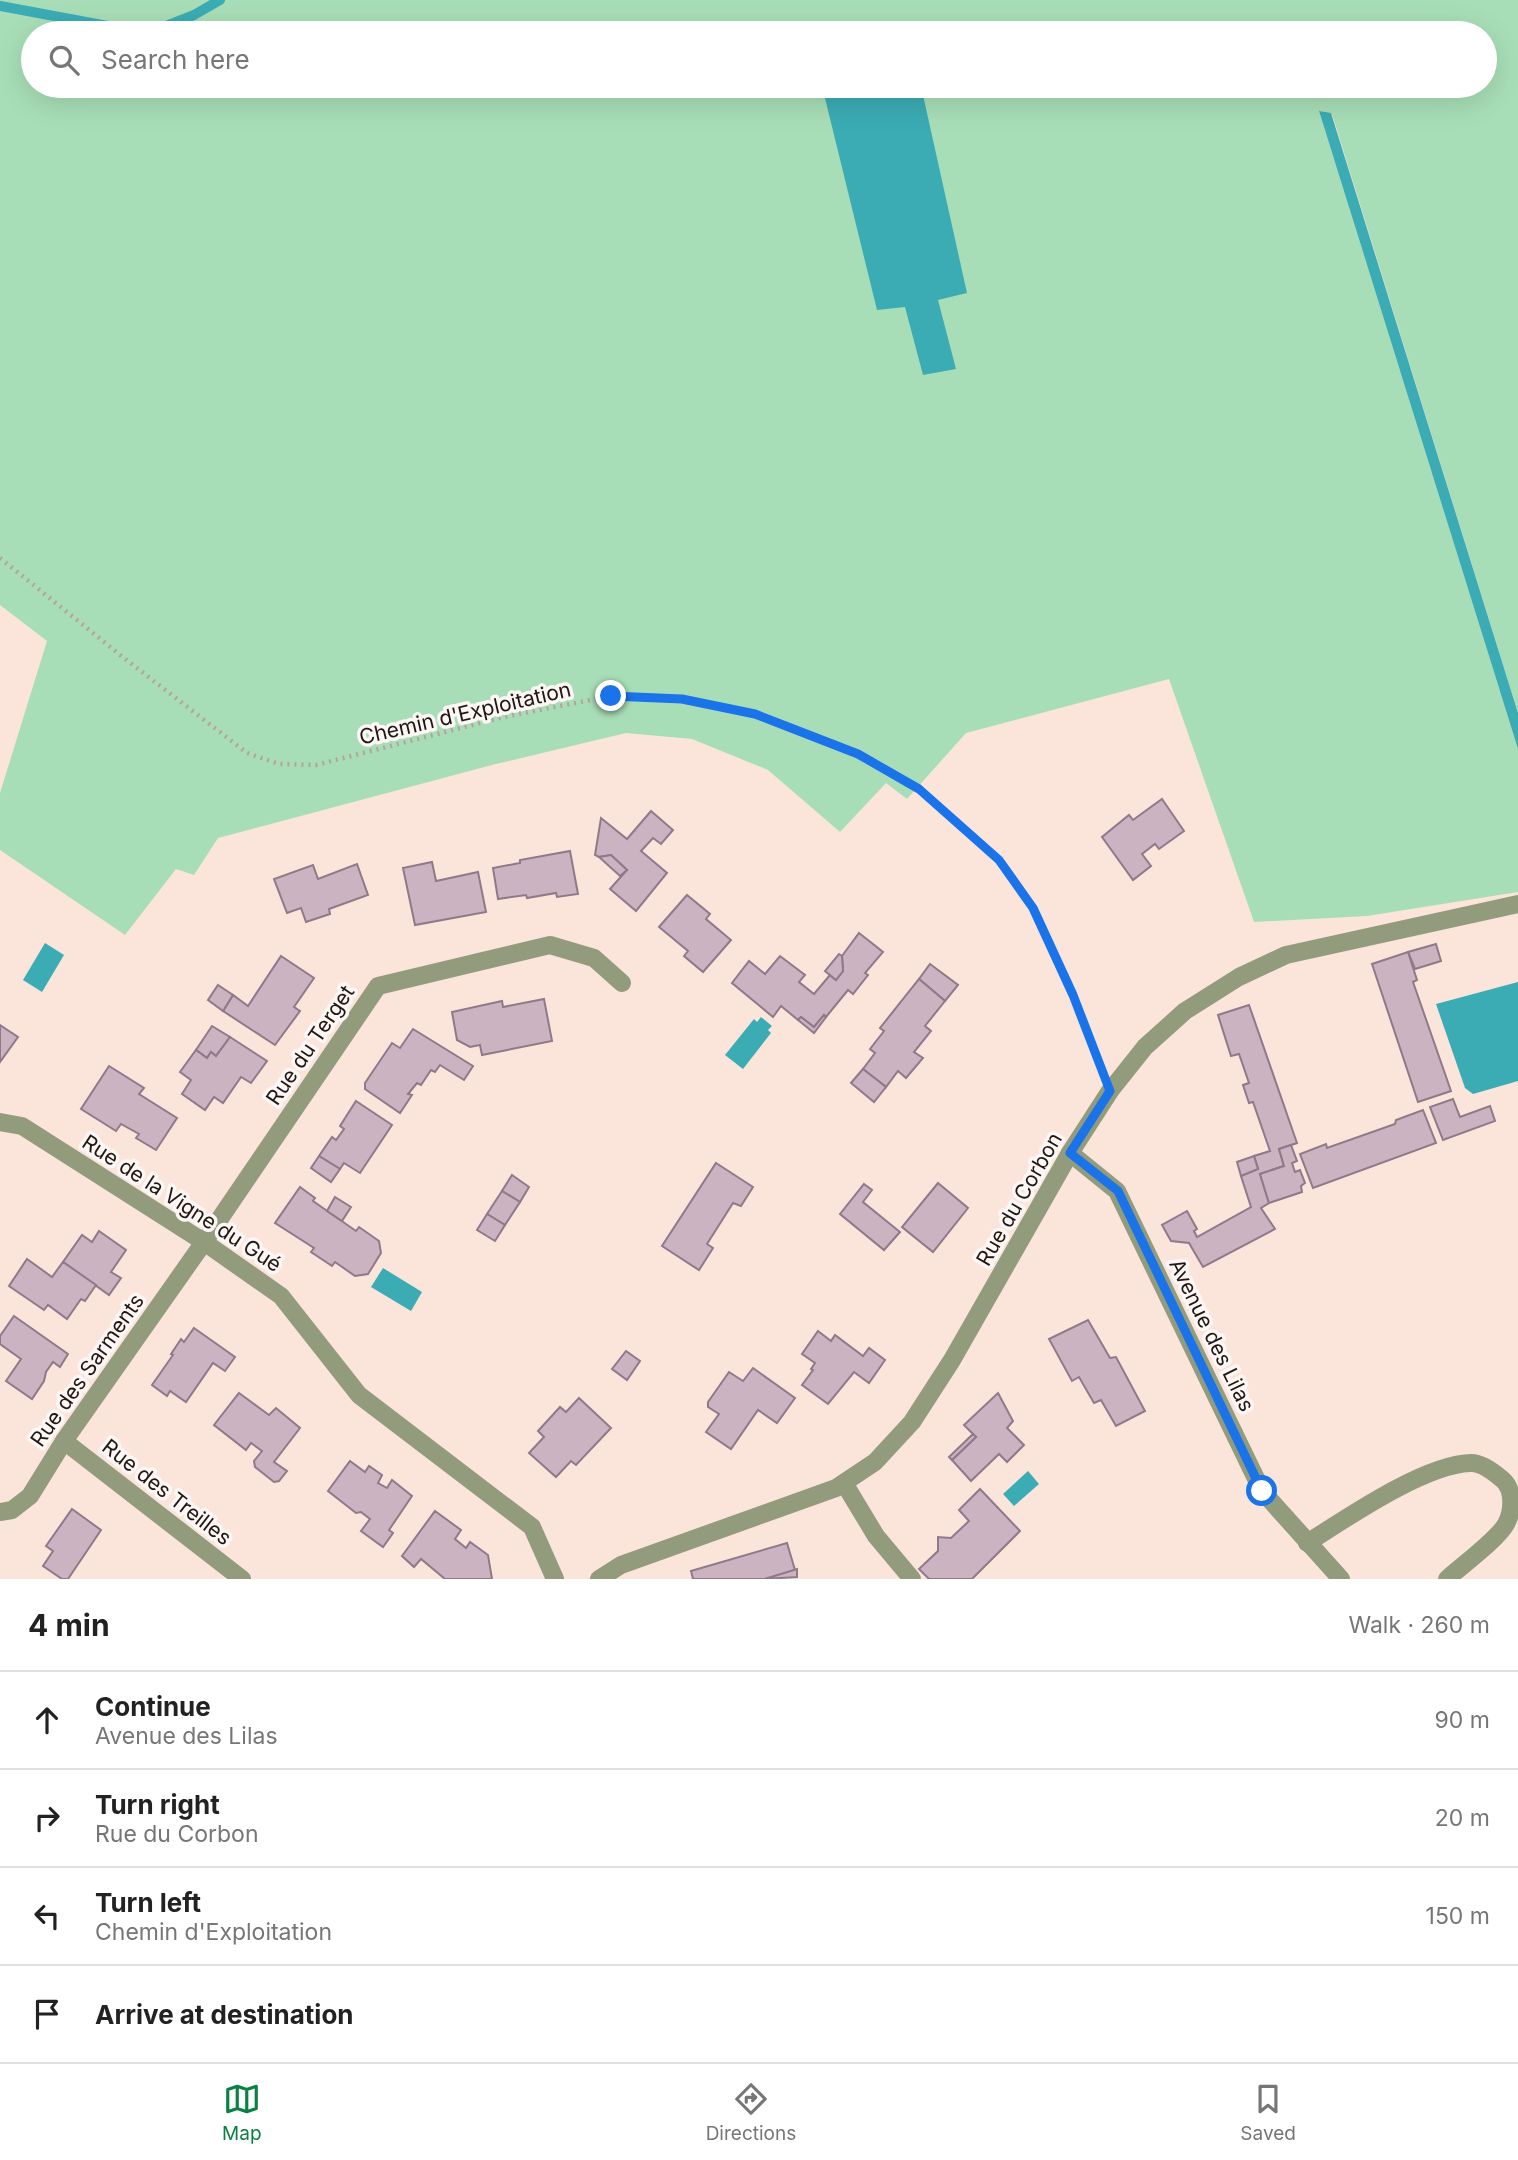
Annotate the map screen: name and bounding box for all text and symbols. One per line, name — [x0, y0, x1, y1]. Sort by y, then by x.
search box — [21, 21, 1497, 98]
icon: search — [45, 41, 83, 79]
text: Search here — [101, 44, 250, 75]
street label: Chemin d'Exploitation — [357, 676, 573, 750]
route end — [595, 680, 626, 711]
street label: Rue du Terget — [261, 980, 359, 1110]
street label: Rue du Corbon — [971, 1128, 1067, 1270]
street label: Rue de la Vigne du Gué — [78, 1129, 286, 1277]
street label: Avenue des Lilas — [1164, 1255, 1260, 1415]
street label: Rue des Sarments — [25, 1289, 149, 1451]
street label: Rue des Treilles — [97, 1434, 237, 1550]
route start — [1246, 1475, 1277, 1506]
text: 4 min — [28, 1607, 110, 1643]
text: Walk · 260 m — [1348, 1611, 1490, 1639]
text: Continue — [95, 1691, 211, 1722]
icon: ahead — [28, 1701, 66, 1739]
text: 90 m — [1435, 1706, 1490, 1734]
text: Avenue des Lilas — [95, 1722, 278, 1750]
text: Turn right — [95, 1789, 220, 1820]
icon: right — [28, 1799, 66, 1837]
text: 20 m — [1435, 1804, 1490, 1832]
text: Rue du Corbon — [95, 1820, 259, 1848]
text: Turn left — [95, 1887, 201, 1918]
icon: left — [28, 1897, 66, 1935]
text: 150 m — [1426, 1902, 1490, 1930]
text: Chemin d'Exploitation — [95, 1918, 332, 1946]
icon: arrive — [28, 1995, 66, 2033]
text: Arrive at destination — [95, 1999, 354, 2030]
tab: Map — [222, 2080, 262, 2145]
tab: Directions — [706, 2080, 796, 2145]
tab: Saved — [1240, 2080, 1296, 2145]

